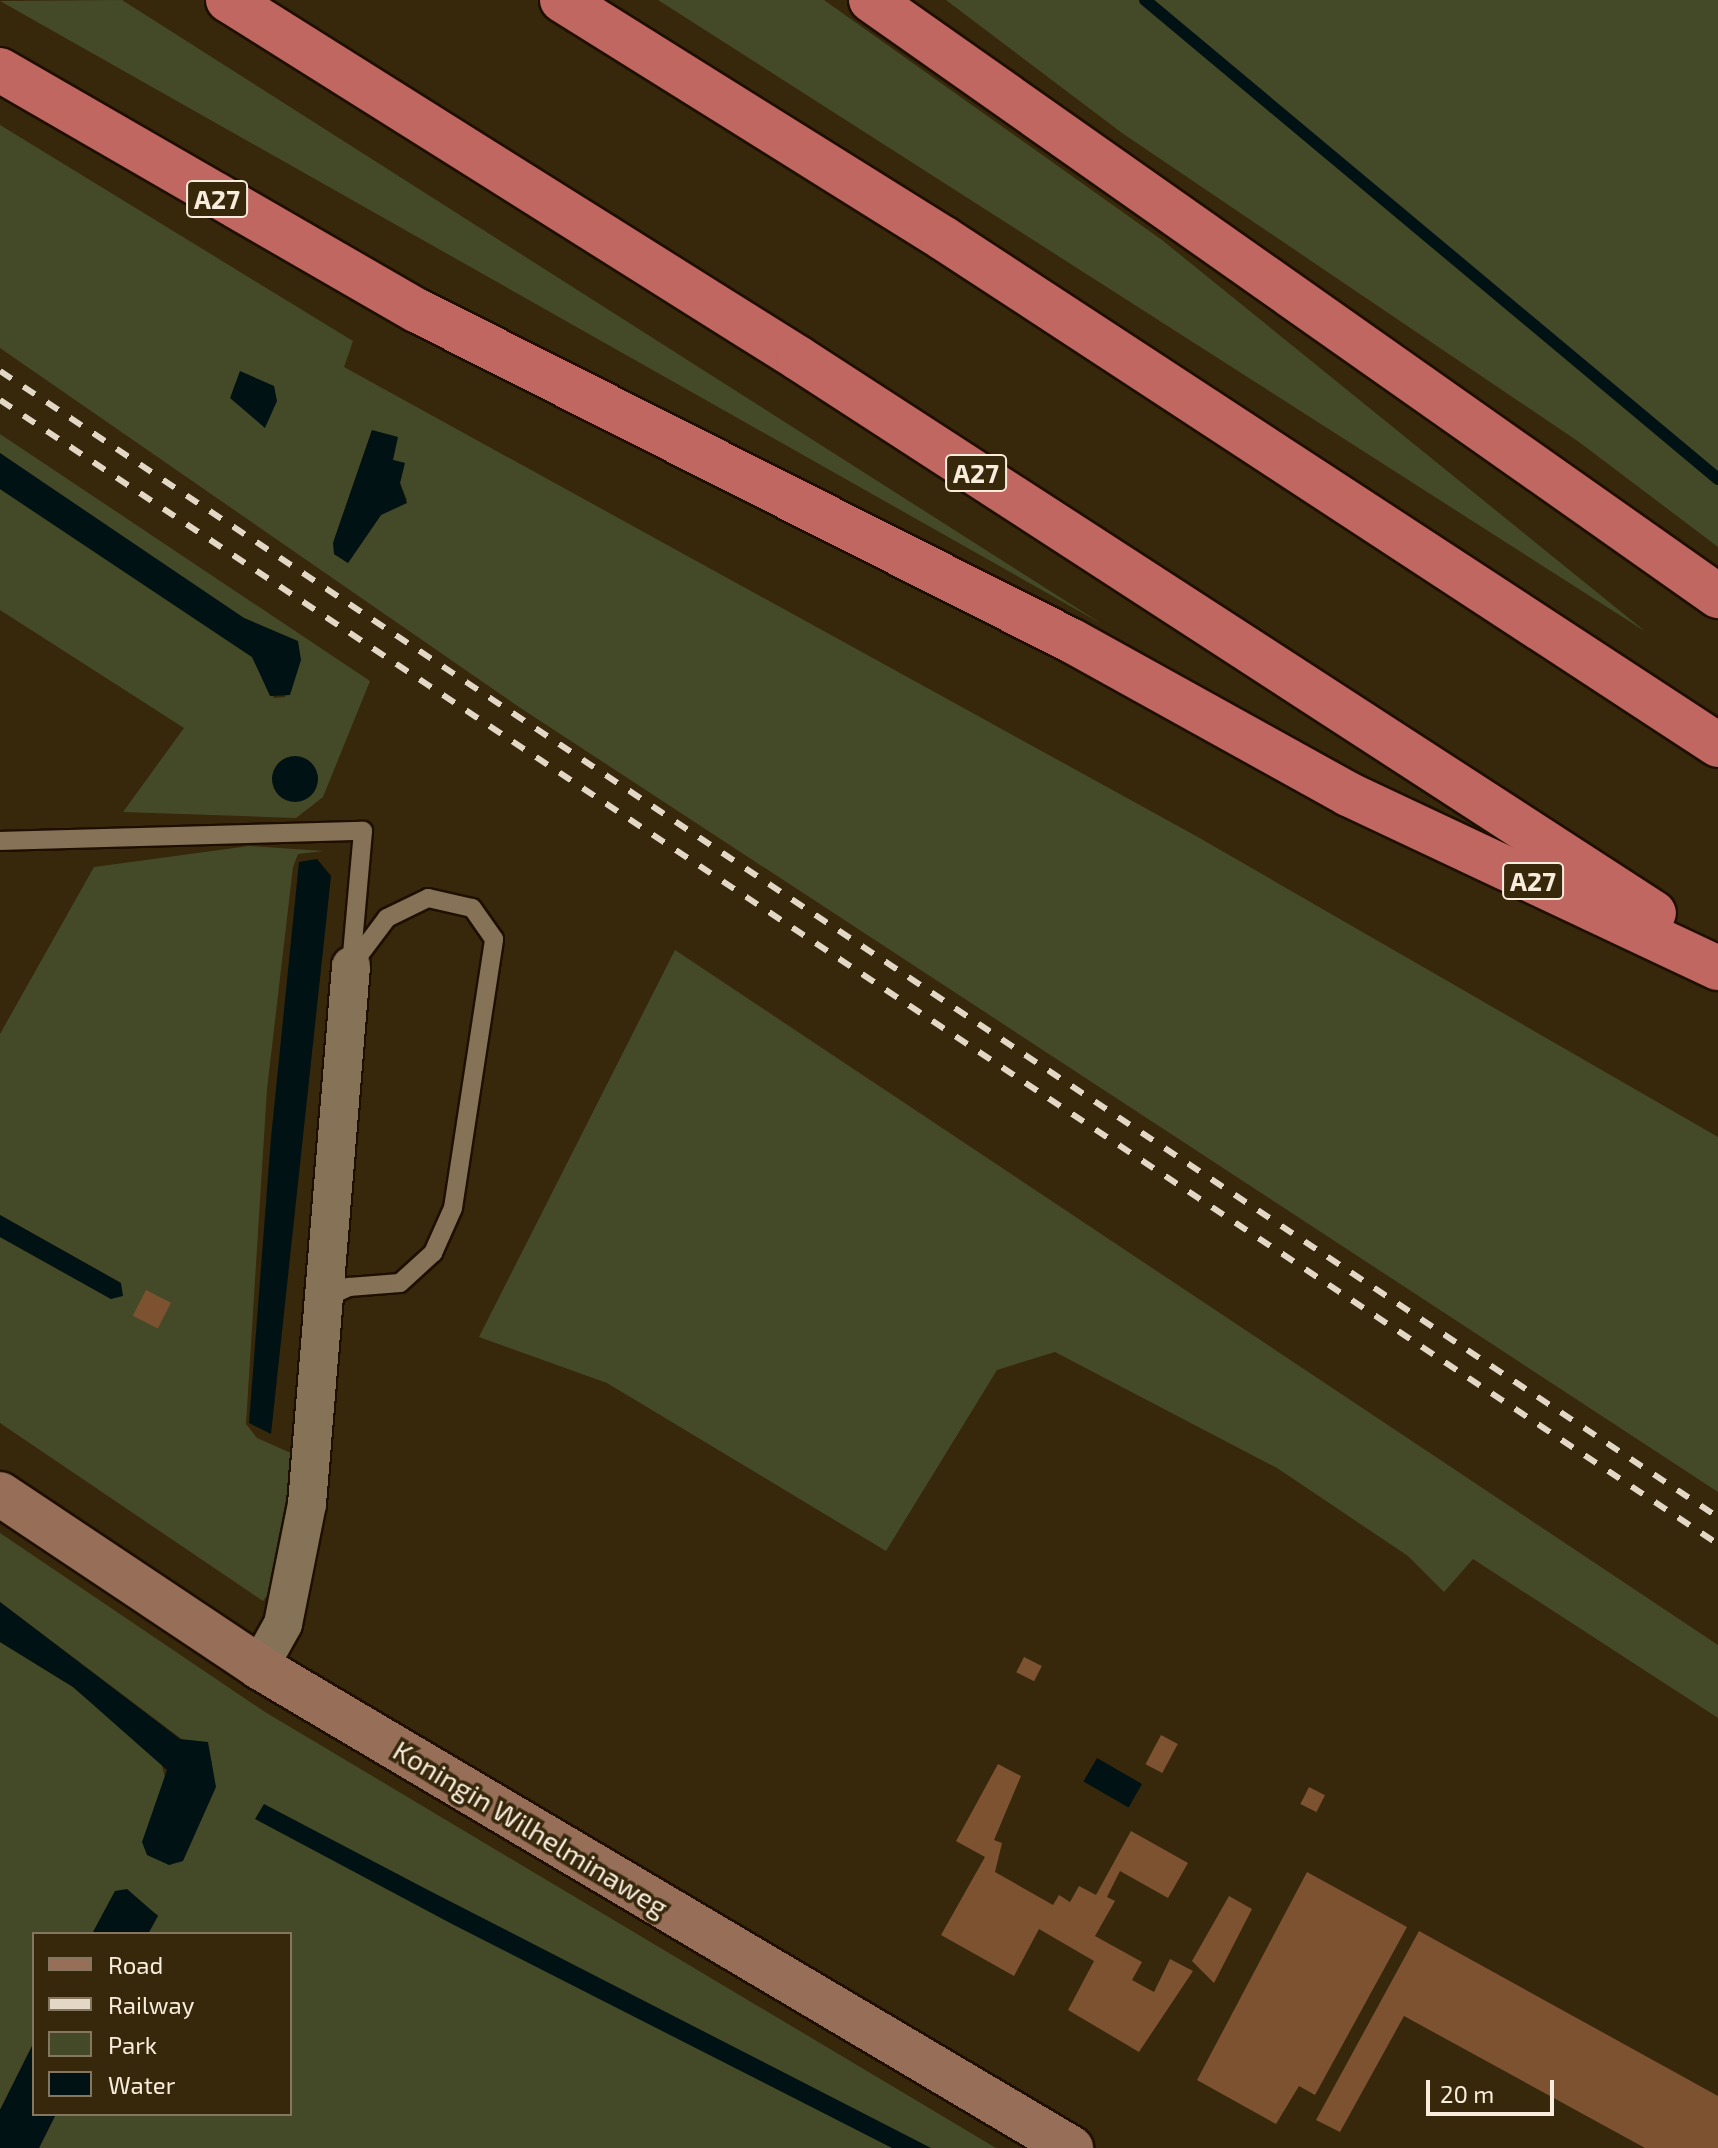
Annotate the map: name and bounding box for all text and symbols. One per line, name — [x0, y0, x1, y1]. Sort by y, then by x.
road number: A27 — [185, 177, 249, 221]
road number: A27 — [944, 451, 1008, 495]
road number: A27 — [1501, 859, 1565, 903]
street label: Koningin Wilhelminaweg — [387, 1733, 675, 1923]
legend — [32, 1932, 292, 2116]
text: Road — [108, 1950, 163, 1979]
text: Railway — [108, 1990, 194, 2019]
text: Park — [108, 2030, 157, 2059]
scale bar — [1430, 2064, 1558, 2114]
text: Water — [108, 2070, 175, 2099]
text: 20 m — [1440, 2079, 1494, 2108]

